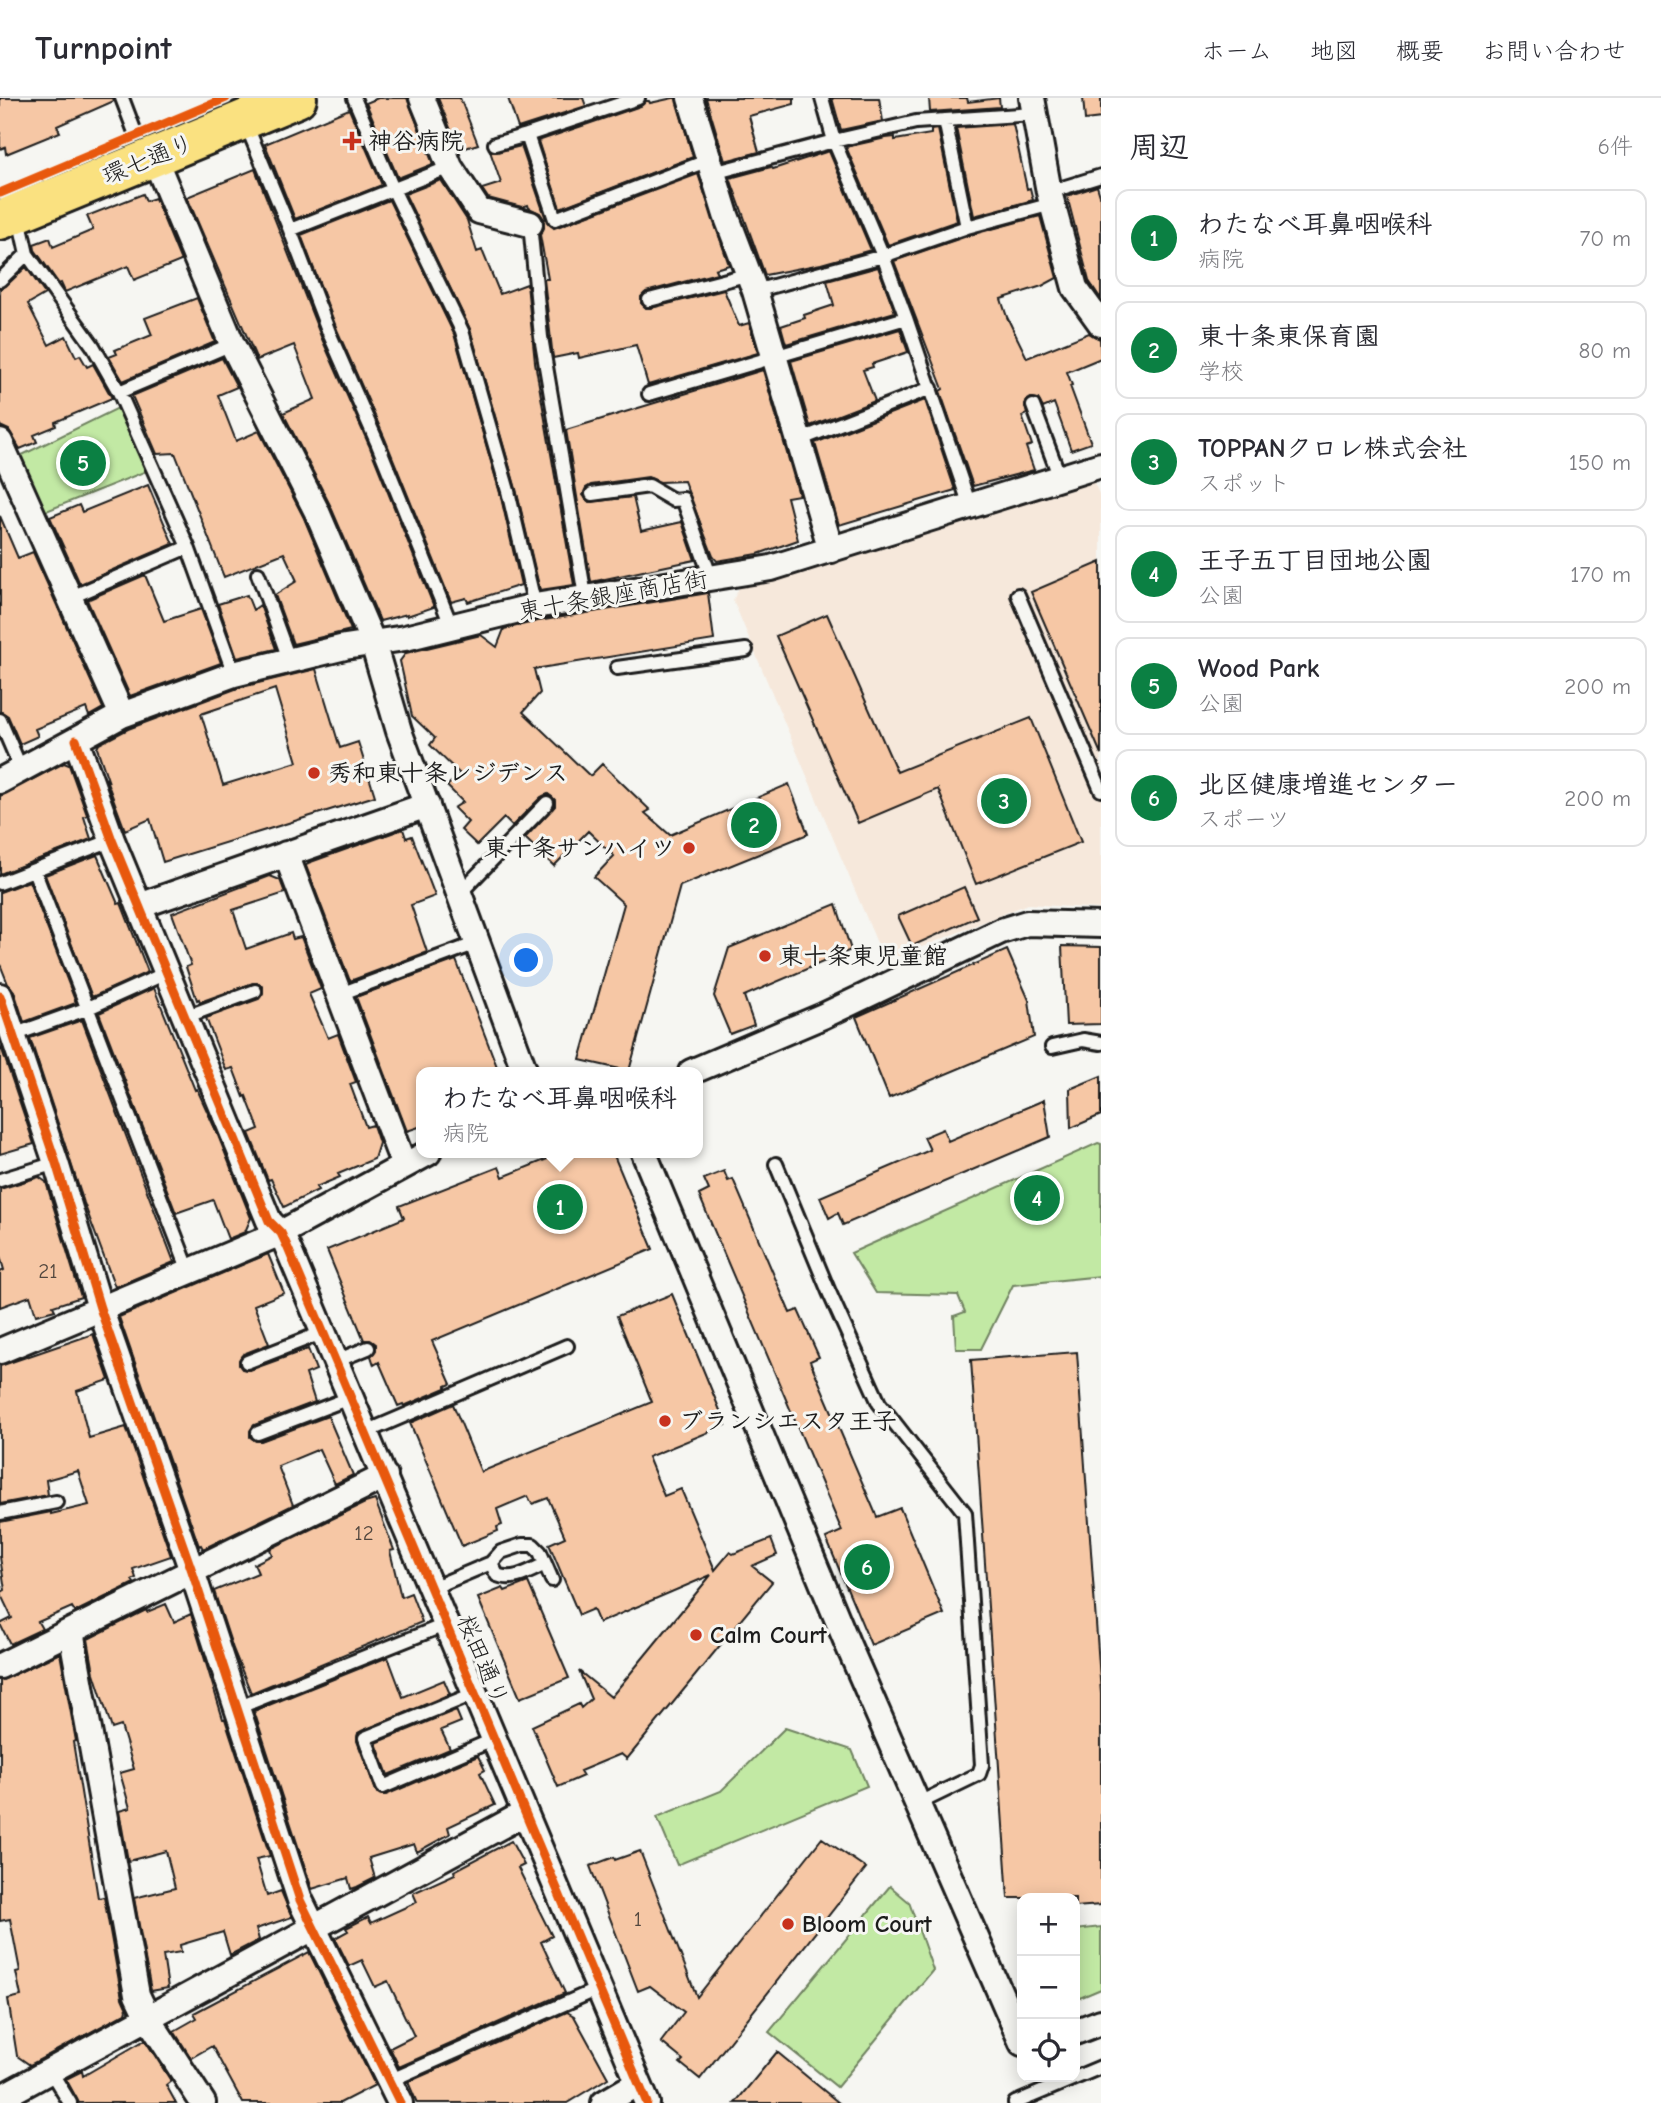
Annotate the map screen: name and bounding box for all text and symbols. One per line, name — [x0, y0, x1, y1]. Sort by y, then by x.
text: Turnpoint — [35, 29, 172, 67]
text: ホーム — [1201, 37, 1272, 65]
text: 地図 — [1310, 37, 1358, 65]
text: 概要 — [1396, 37, 1444, 65]
text: お問い合わせ — [1482, 37, 1626, 65]
place label: 神谷病院 — [368, 127, 464, 155]
street label: 環七通り — [98, 128, 198, 190]
text: 周辺 — [1129, 130, 1189, 165]
marker: 神谷病院 — [342, 131, 362, 151]
text: 6件 — [1598, 133, 1633, 160]
text: わたなべ耳鼻咽喉科 — [1198, 210, 1432, 240]
text: 1 — [1149, 225, 1159, 252]
text: 70 m — [1579, 225, 1631, 252]
text: 病院 — [1198, 246, 1244, 273]
text: 東十条東保育園 — [1198, 322, 1380, 352]
text: 2 — [1148, 337, 1160, 364]
text: 80 m — [1578, 337, 1631, 364]
text: 学校 — [1198, 358, 1244, 385]
text: TOPPANクロレ株式会社 — [1198, 434, 1468, 464]
pin: 5 — [60, 437, 106, 489]
text: 3 — [1148, 449, 1160, 476]
text: 150 m — [1569, 449, 1631, 476]
text: スポット — [1198, 470, 1290, 497]
text: 王子五丁目団地公園 — [1198, 546, 1432, 576]
text: 4 — [1149, 561, 1159, 588]
text: 170 m — [1570, 561, 1631, 588]
street label: 東十条銀座商店街 — [516, 565, 710, 625]
text: 公園 — [1198, 582, 1244, 609]
text: Wood Park — [1198, 654, 1319, 684]
text: 5 — [1148, 673, 1160, 700]
text: 200 m — [1564, 673, 1631, 700]
text: 公園 — [1198, 690, 1244, 717]
place label: 秀和東十条レジデンス — [328, 759, 568, 787]
marker: 秀和東十条レジデンス — [306, 765, 322, 781]
text: 北区健康増進センター — [1198, 770, 1458, 800]
pin: 3 — [981, 775, 1027, 827]
text: 6 — [1148, 785, 1160, 812]
text: 200 m — [1564, 785, 1631, 812]
pin: 2 — [731, 799, 777, 851]
text: スポーツ — [1198, 806, 1290, 833]
place label: 東十条サンハイツ — [484, 834, 675, 862]
marker: 東十条サンハイツ — [681, 840, 697, 856]
place label: 東十条東児童館 — [779, 942, 947, 970]
your location — [509, 943, 543, 977]
marker: 東十条東児童館 — [757, 948, 773, 964]
popup — [416, 1067, 703, 1158]
text: わたなべ耳鼻咽喉科 — [442, 1084, 677, 1114]
text: 病院 — [442, 1120, 488, 1147]
pin: 4 — [1014, 1172, 1060, 1224]
pin: 1 — [537, 1181, 583, 1233]
house number: 21 — [38, 1259, 58, 1283]
place label: ブランシエスタ王子 — [679, 1407, 896, 1435]
marker: ブランシエスタ王子 — [657, 1413, 673, 1429]
house number: 12 — [354, 1521, 374, 1545]
pin: 6 — [844, 1541, 890, 1593]
street label: 桜田通り — [451, 1610, 515, 1710]
place label: Calm Court — [710, 1621, 828, 1649]
marker: Calm Court — [688, 1627, 704, 1643]
map controls — [1017, 1893, 1080, 2082]
button: + — [1017, 1893, 1080, 1956]
house number: 1 — [634, 1907, 642, 1931]
place label: Bloom Court — [802, 1910, 933, 1938]
marker: Bloom Court — [780, 1916, 796, 1932]
button: − — [1017, 1956, 1080, 2019]
button: locate — [1017, 2019, 1080, 2082]

